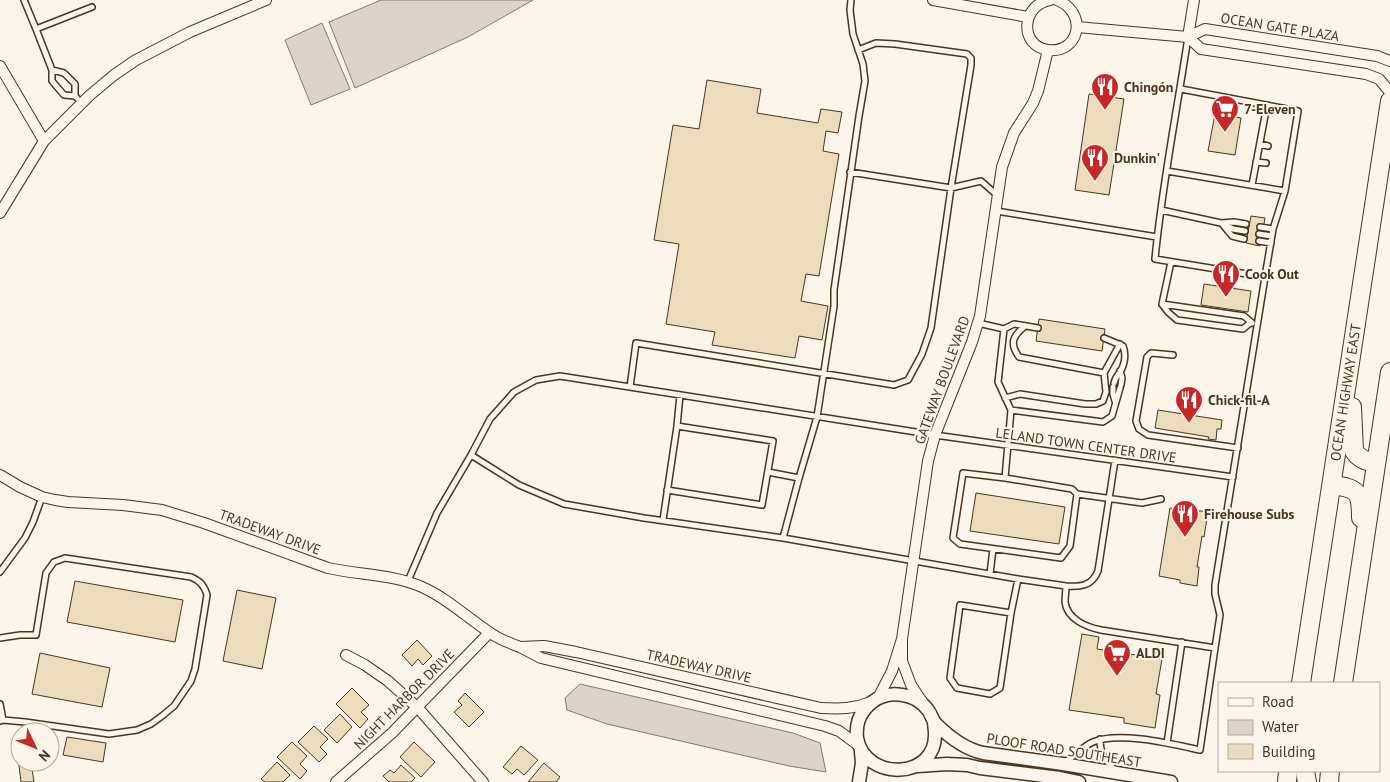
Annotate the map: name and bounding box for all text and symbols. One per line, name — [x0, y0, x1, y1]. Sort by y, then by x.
street label: OCEAN GATE PLAZA — [1219, 9, 1341, 45]
restaurant icon: Chingón — [1090, 72, 1120, 111]
place label: Chingón — [1124, 78, 1174, 96]
supermarket icon: 7-Eleven — [1210, 94, 1240, 133]
place label: 7-Eleven — [1244, 100, 1296, 118]
restaurant icon: Dunkin' — [1080, 143, 1110, 182]
place label: Dunkin' — [1114, 149, 1160, 167]
restaurant icon: Cook Out — [1211, 259, 1241, 298]
place label: Cook Out — [1245, 265, 1299, 283]
street label: GATEWAY BOULEVARD — [910, 313, 974, 447]
street label: OCEAN HIGHWAY EAST — [1326, 322, 1365, 462]
restaurant icon: Chick-fil-A — [1174, 385, 1204, 424]
place label: Chick-fil-A — [1208, 391, 1270, 409]
street label: LELAND TOWN CENTER DRIVE — [994, 423, 1178, 467]
restaurant icon: Firehouse Subs — [1170, 499, 1200, 538]
street label: TRADEWAY DRIVE — [217, 505, 323, 559]
place label: Firehouse Subs — [1204, 505, 1295, 523]
supermarket icon: ALDI — [1102, 638, 1132, 677]
place label: ALDI — [1136, 644, 1165, 662]
street label: NIGHT HARBOR DRIVE — [350, 645, 458, 753]
street label: TRADEWAY DRIVE — [645, 645, 753, 687]
legend — [1218, 682, 1380, 772]
text: Road — [1262, 692, 1294, 711]
text: Water — [1262, 717, 1299, 736]
north arrow — [10, 722, 60, 772]
street label: PLOOF ROAD SOUTHEAST — [985, 729, 1143, 771]
text: Building — [1262, 742, 1316, 761]
text: N — [35, 746, 54, 765]

